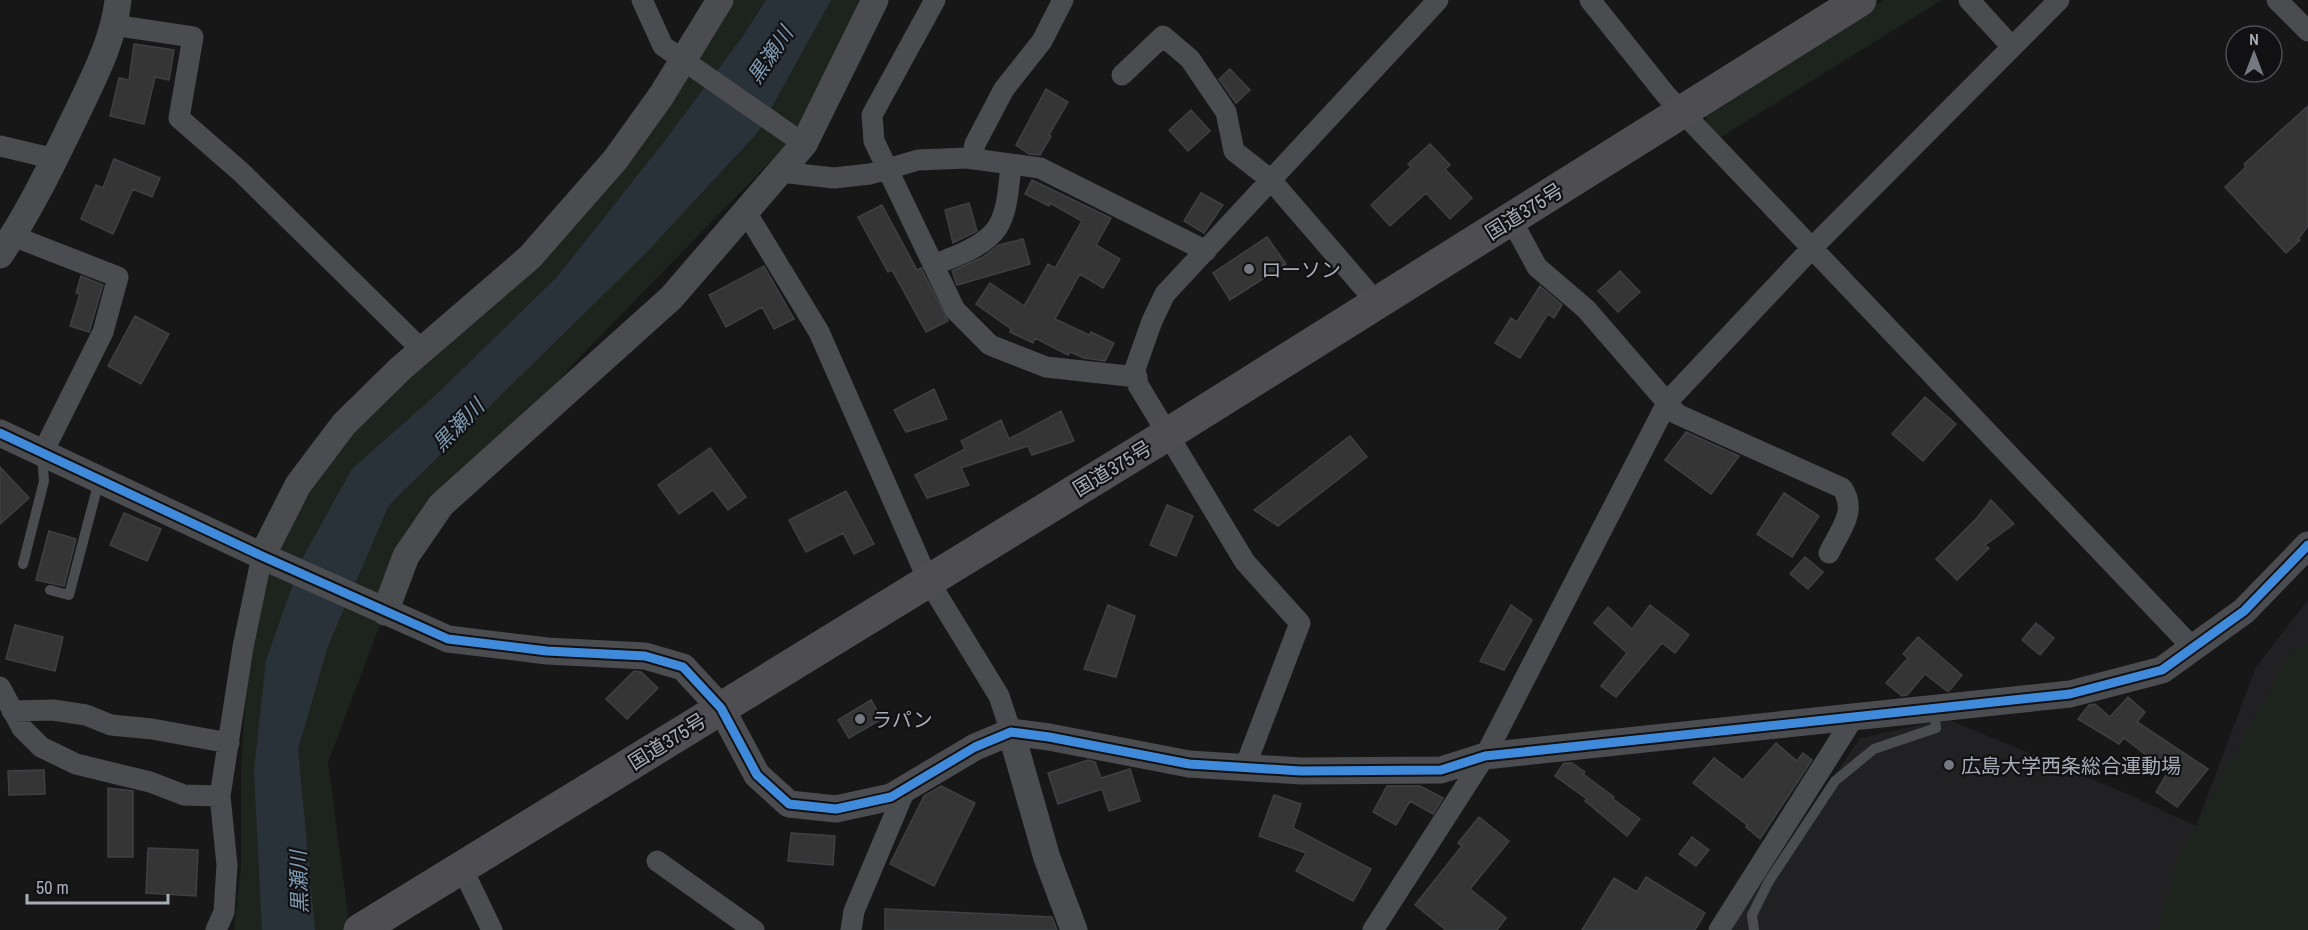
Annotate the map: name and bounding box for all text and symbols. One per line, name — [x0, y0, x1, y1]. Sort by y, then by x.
water label: 黒瀬川 — [740, 19, 801, 89]
north arrow — [2224, 24, 2284, 84]
text: N — [2249, 28, 2259, 50]
street label: 国道375号 — [1480, 176, 1568, 246]
place label: ローソン — [1261, 256, 1341, 283]
marker: ローソン — [1242, 262, 1256, 276]
water label: 黒瀬川 — [426, 391, 492, 458]
street label: 国道375号 — [1068, 434, 1156, 502]
street label: 国道375号 — [623, 706, 711, 776]
place label: ラパン — [872, 706, 933, 733]
marker: ラパン — [853, 712, 867, 726]
place label: 広島大学西条総合運動場 — [1961, 752, 2181, 779]
marker: 広島大学西条総合運動場 — [1942, 758, 1956, 772]
water label: 黒瀬川 — [283, 848, 315, 914]
scale bar — [27, 867, 168, 905]
text: 50 m — [36, 875, 69, 900]

